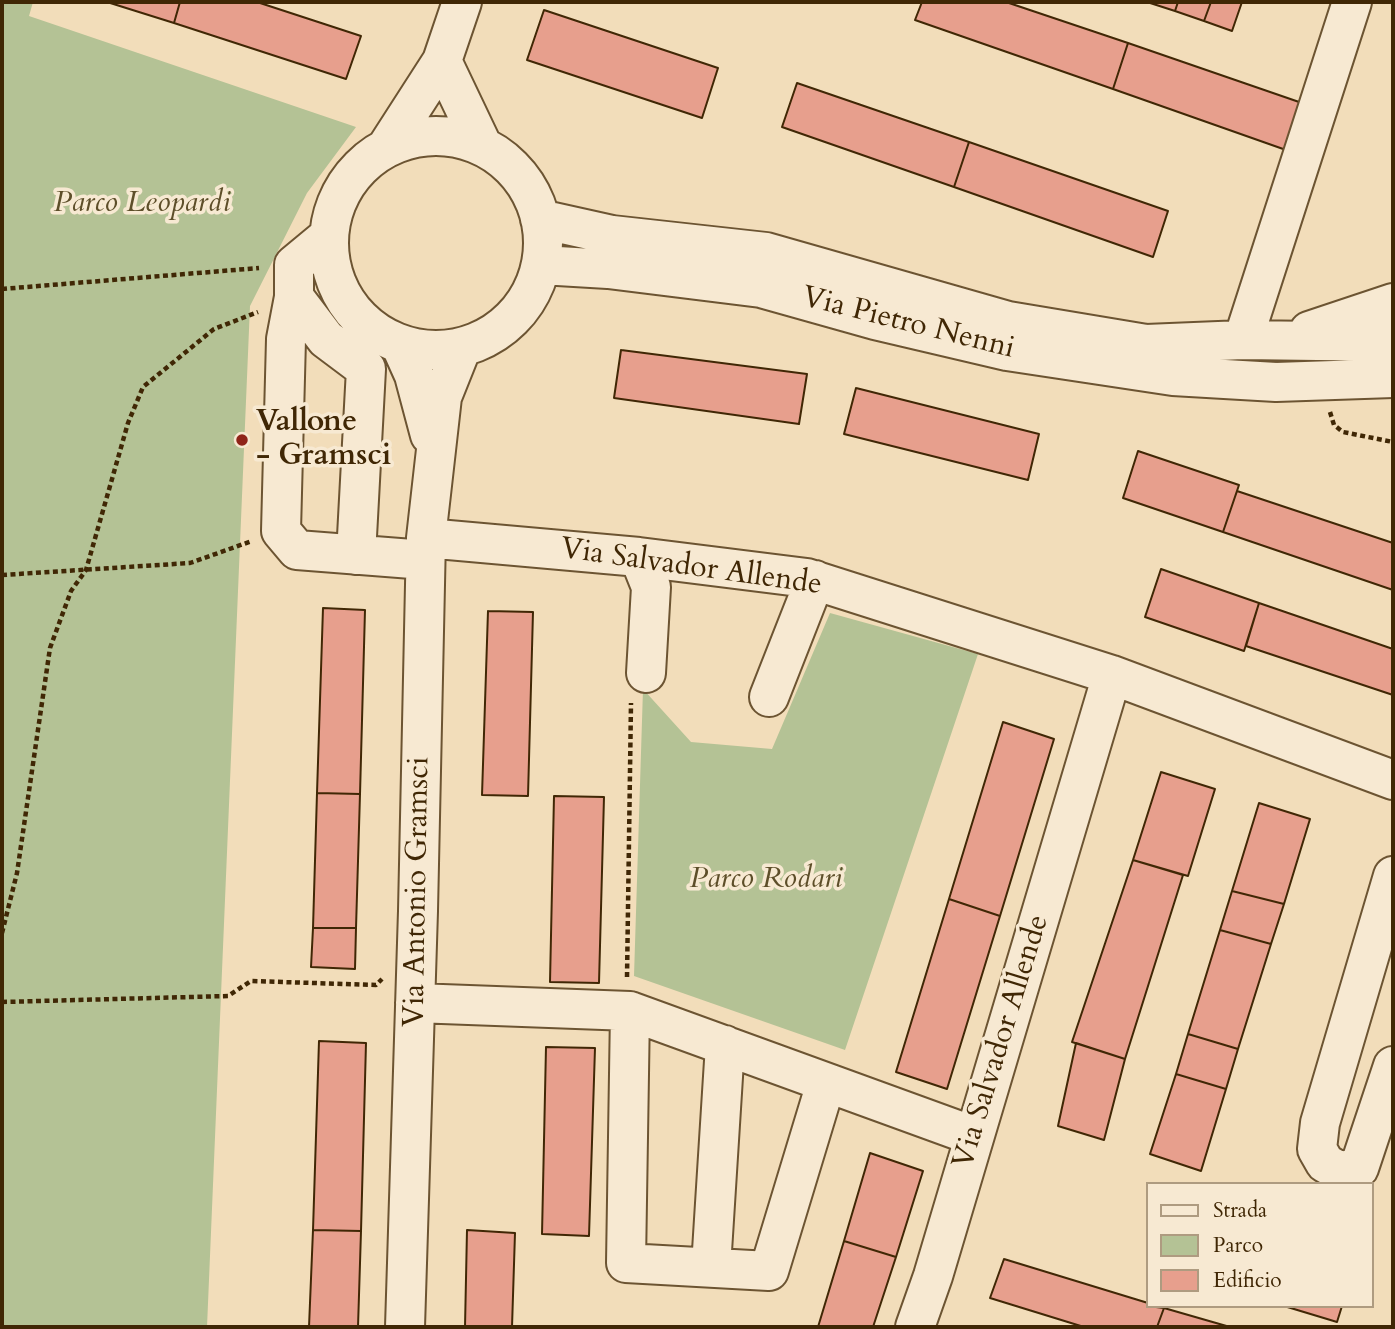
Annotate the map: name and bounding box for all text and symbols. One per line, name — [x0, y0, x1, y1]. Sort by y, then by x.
park label: Parco Leopardi — [54, 186, 230, 222]
street label: Via Pietro Nenni — [798, 280, 1018, 368]
place label: Vallone - Gramsci — [256, 405, 391, 476]
marker: Vallone - Gramsci — [234, 432, 250, 448]
street label: Via Salvador Allende — [558, 532, 824, 604]
street label: Via Antonio Gramsci — [398, 756, 438, 1028]
park label: Parco Rodari — [690, 862, 842, 898]
street label: Via Salvador Allende — [946, 911, 1058, 1173]
legend — [1146, 1182, 1374, 1308]
text: Strada — [1213, 1196, 1267, 1225]
text: Parco — [1213, 1231, 1263, 1260]
text: Edificio — [1213, 1266, 1282, 1295]

